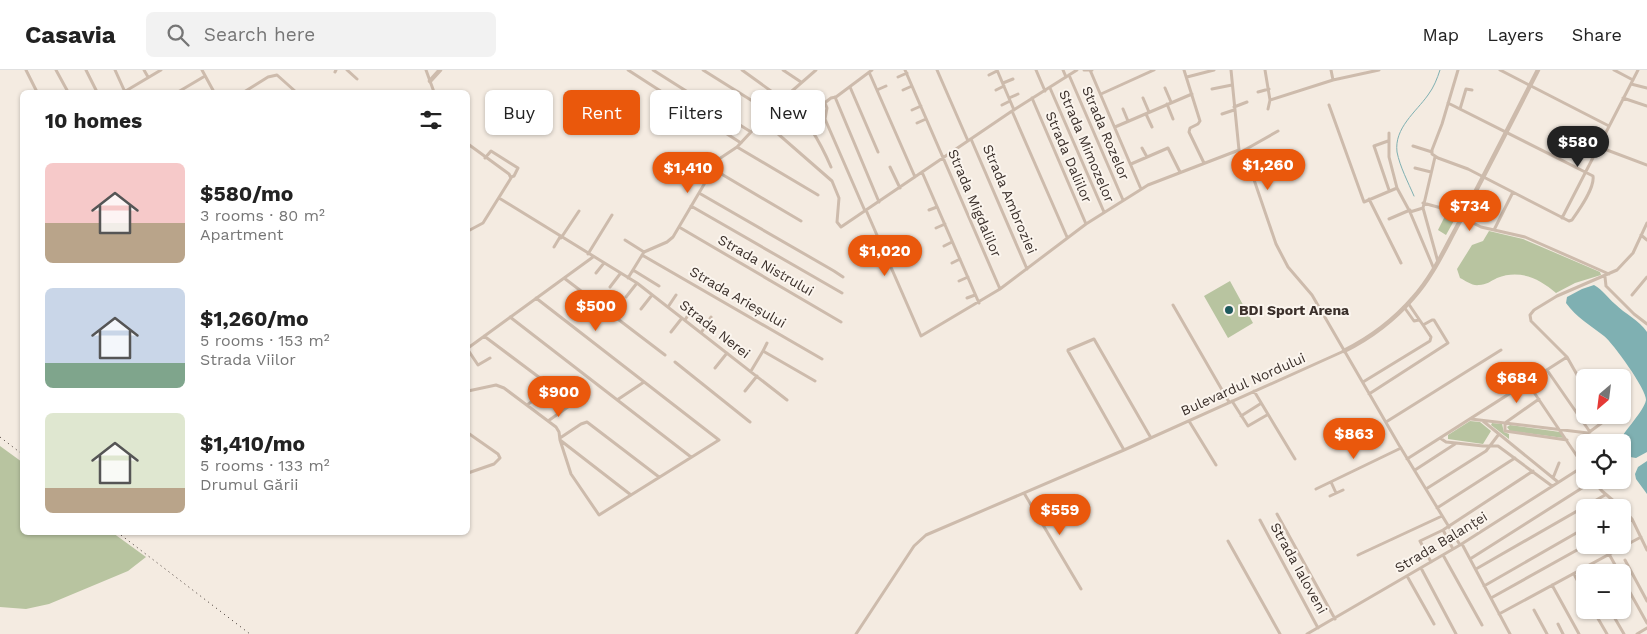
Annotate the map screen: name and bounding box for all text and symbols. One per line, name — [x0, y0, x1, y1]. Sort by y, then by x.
search box — [146, 12, 496, 57]
text: Casavia — [25, 21, 116, 49]
icon: search — [164, 21, 192, 49]
text: Search here — [204, 23, 315, 46]
text: Map — [1422, 24, 1459, 45]
text: Layers — [1487, 24, 1544, 45]
text: Share — [1572, 24, 1622, 45]
street label: Strada Rozelor — [1079, 84, 1133, 183]
street label: Strada Mimozelor — [1056, 87, 1118, 205]
chip: Buy — [485, 90, 553, 135]
chip: Rent — [563, 90, 640, 135]
chip: Filters — [650, 90, 741, 135]
chip: New — [751, 90, 825, 135]
icon: filters — [417, 106, 445, 134]
text: 10 homes — [45, 108, 142, 133]
street label: Strada Daliilor — [1043, 109, 1096, 205]
pin: $580 — [1548, 126, 1608, 168]
text: $580 — [1558, 132, 1598, 151]
street label: Strada Ambroziei — [980, 142, 1040, 256]
street label: Strada Migdalilor — [945, 147, 1005, 260]
pin: $1,260 — [1227, 148, 1309, 191]
pin: $1,410 — [647, 152, 729, 194]
text: $1,260 — [1242, 155, 1294, 174]
text: $1,410 — [664, 158, 712, 177]
text: $580/mo — [200, 181, 293, 206]
icon: home — [85, 183, 145, 243]
pin: $734 — [1440, 190, 1500, 232]
text: $734 — [1450, 196, 1490, 215]
text: 3 rooms · 80 m² — [200, 206, 325, 225]
text: Apartment — [200, 225, 283, 244]
street label: Strada Nistrului — [715, 231, 817, 299]
pin: $1,020 — [844, 234, 926, 277]
text: $1,020 — [859, 241, 911, 260]
street label: Strada Arieșului — [687, 263, 789, 332]
pin: $500 — [566, 290, 626, 332]
text: $500 — [576, 296, 616, 315]
street label: Strada Nerei — [677, 297, 753, 361]
place label: BDI Sport Arena — [1239, 302, 1350, 318]
marker: BDI Sport Arena — [1223, 304, 1235, 316]
text: $1,260/mo — [200, 306, 309, 331]
icon: home — [85, 308, 145, 368]
text: 5 rooms · 153 m² — [200, 331, 330, 350]
street label: Bulevardul Nordului — [1178, 349, 1308, 419]
text: Strada Viilor — [200, 350, 296, 369]
pin: $684 — [1487, 362, 1547, 404]
text: $684 — [1497, 368, 1537, 387]
north arrow — [1576, 369, 1631, 424]
map controls — [1576, 369, 1631, 619]
pin: $900 — [529, 376, 589, 418]
text: $900 — [539, 382, 579, 401]
pin: $863 — [1324, 418, 1384, 460]
text: $863 — [1334, 424, 1374, 443]
text: $1,410/mo — [200, 431, 305, 456]
icon: home — [85, 433, 145, 493]
button: locate — [1576, 434, 1631, 489]
text: 5 rooms · 133 m² — [200, 456, 330, 475]
text: Drumul Gării — [200, 475, 298, 494]
pin: $559 — [1030, 494, 1090, 536]
button: + — [1576, 499, 1631, 554]
text: $559 — [1041, 500, 1079, 519]
street label: Strada Balanței — [1392, 508, 1491, 577]
street label: Strada Ialoveni — [1267, 520, 1331, 616]
button: − — [1576, 564, 1631, 619]

